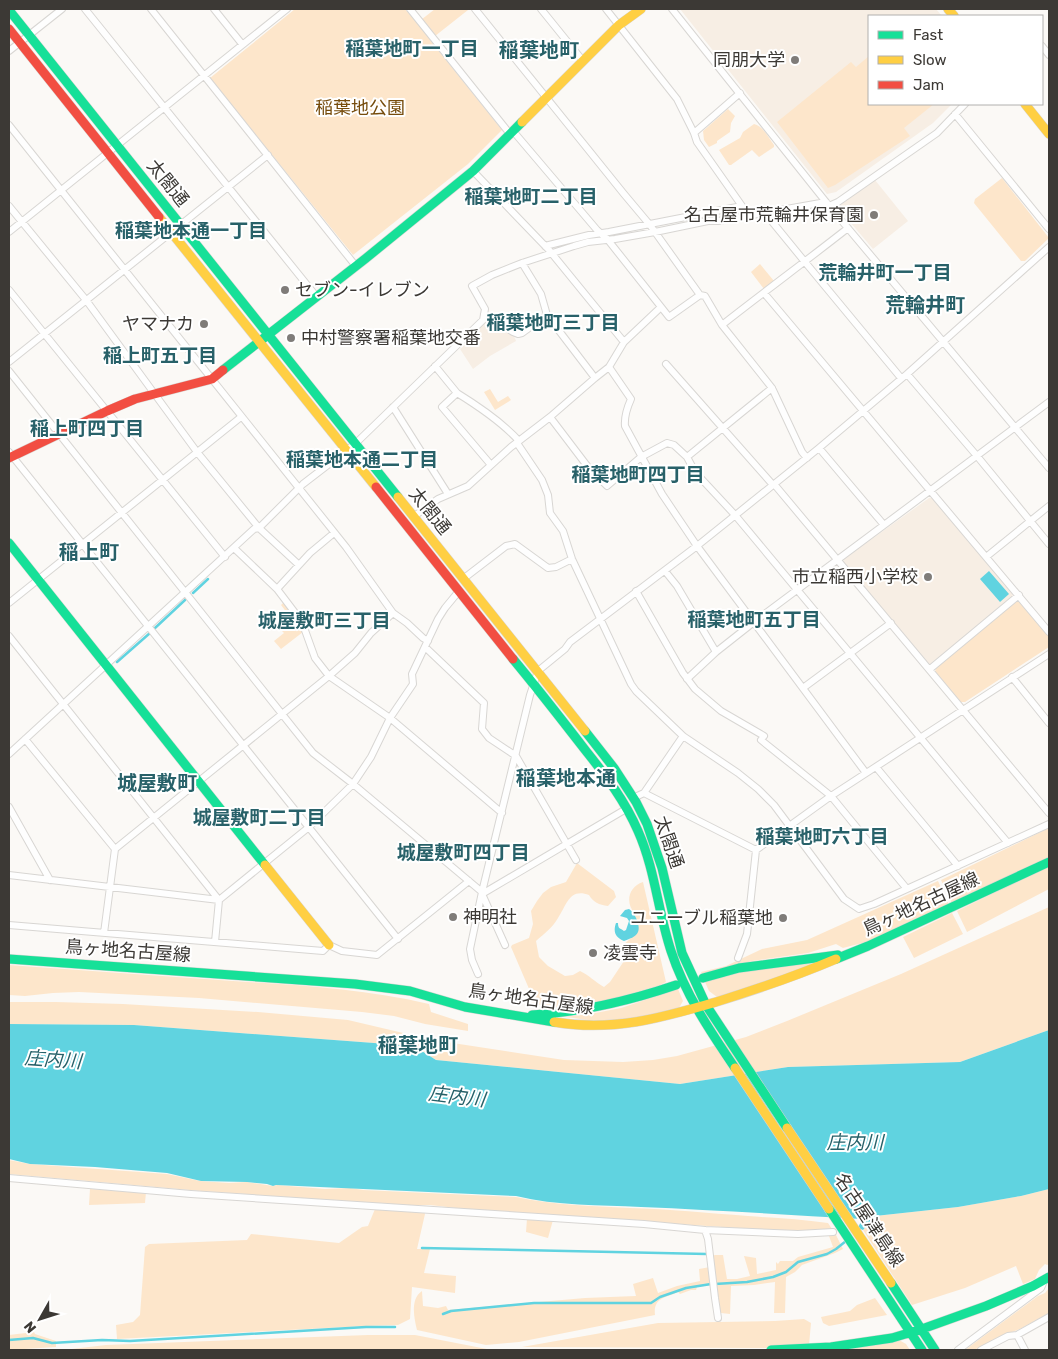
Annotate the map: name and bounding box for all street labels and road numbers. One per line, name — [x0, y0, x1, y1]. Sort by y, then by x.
street label: 太閤通 — [142, 155, 194, 211]
street label: 太閤通 — [404, 483, 456, 539]
street label: 太閤通 — [650, 813, 688, 871]
street label: 鳥ヶ地名古屋線 — [859, 867, 983, 941]
street label: 鳥ヶ地名古屋線 — [64, 936, 192, 966]
street label: 鳥ヶ地名古屋線 — [467, 979, 595, 1019]
street label: 名古屋津島線 — [830, 1169, 908, 1271]

